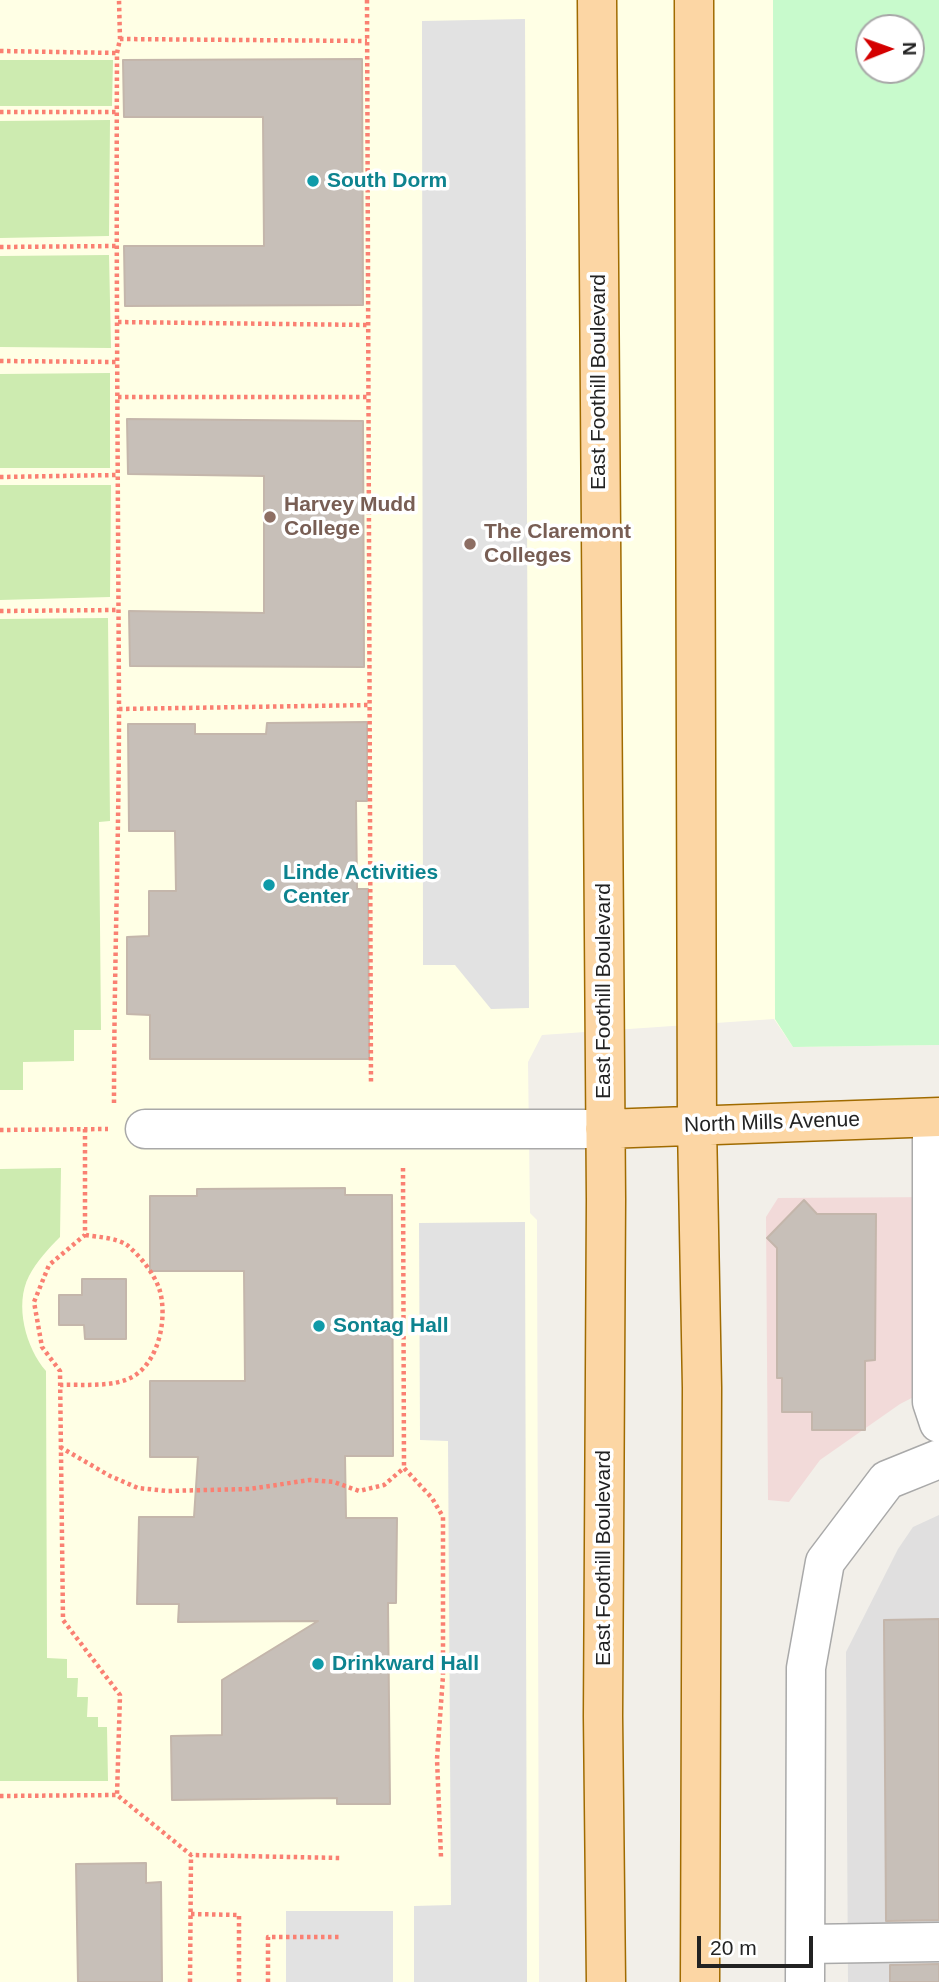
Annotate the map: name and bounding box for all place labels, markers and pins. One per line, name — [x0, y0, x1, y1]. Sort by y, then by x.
place label: South Dorm — [327, 168, 447, 194]
marker: South Dorm — [305, 173, 321, 189]
place label: Harvey Mudd College — [284, 492, 416, 542]
marker: Harvey Mudd College — [262, 509, 278, 525]
place label: The Claremont Colleges — [484, 519, 631, 569]
marker: The Claremont Colleges — [462, 536, 478, 552]
place label: Linde Activities Center — [283, 860, 438, 910]
marker: Linde Activities Center — [261, 877, 277, 893]
place label: Sontag Hall — [333, 1313, 449, 1339]
marker: Sontag Hall — [311, 1318, 327, 1334]
place label: Drinkward Hall — [332, 1651, 479, 1677]
marker: Drinkward Hall — [310, 1656, 326, 1672]

